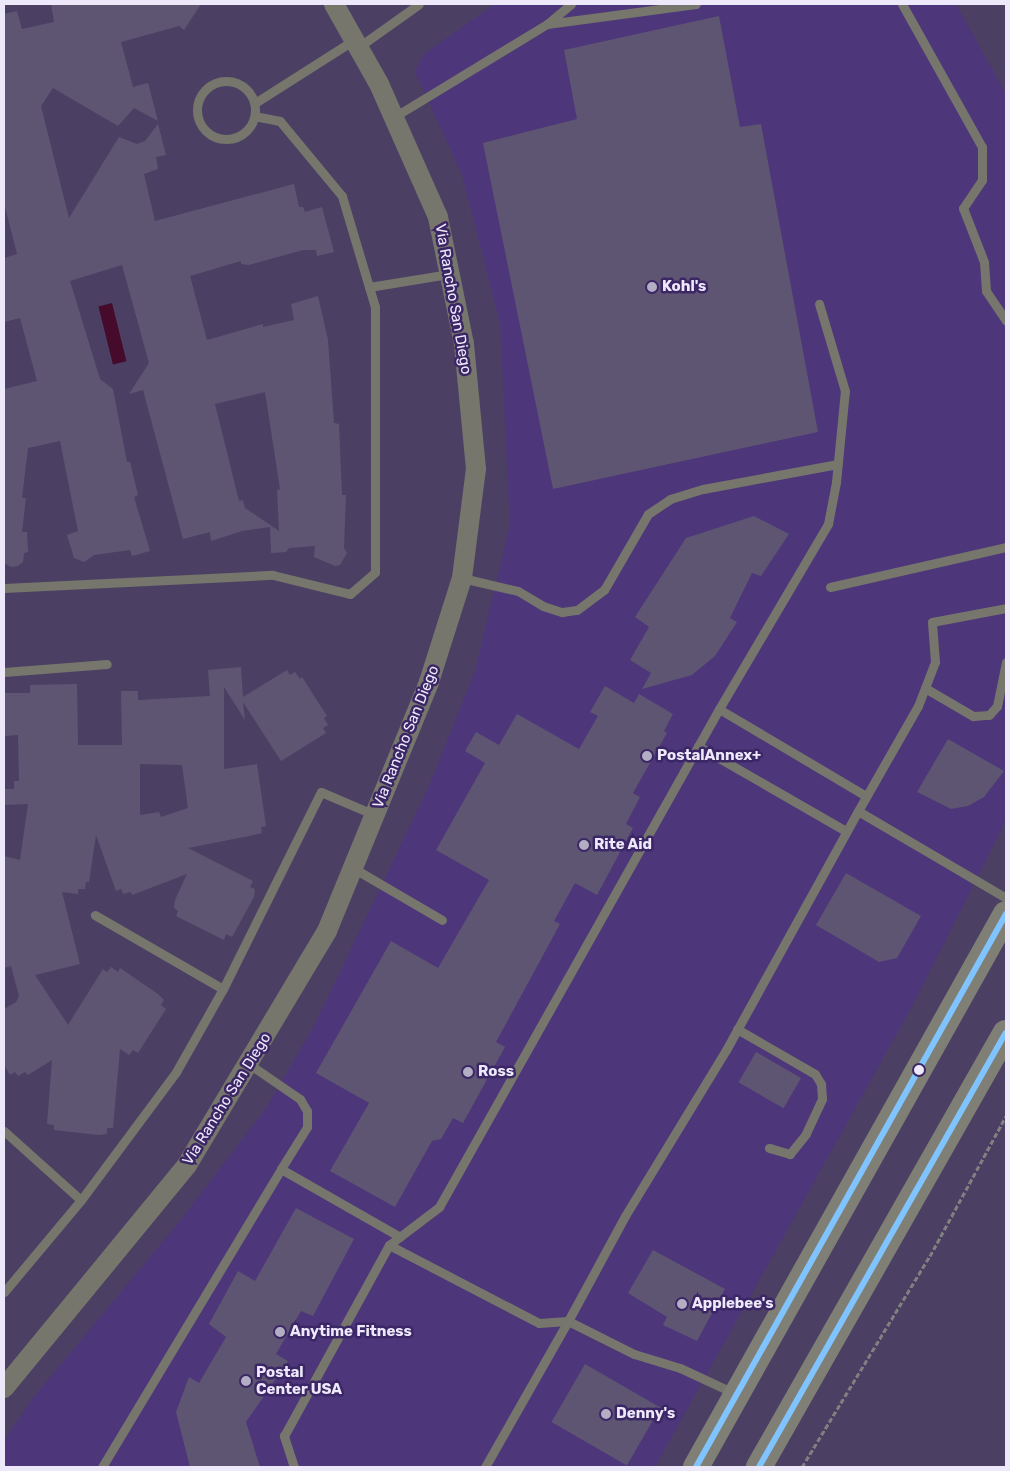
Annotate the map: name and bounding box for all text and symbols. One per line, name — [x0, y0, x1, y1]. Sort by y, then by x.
street label: Via Rancho San Diego — [431, 222, 475, 376]
place label: Kohl's — [662, 278, 706, 296]
marker: Kohl's — [646, 281, 658, 293]
street label: Via Rancho San Diego — [369, 663, 443, 811]
place label: PostalAnnex+ — [657, 747, 761, 765]
marker: PostalAnnex+ — [641, 750, 653, 762]
place label: Rite Aid — [594, 836, 652, 854]
marker: Rite Aid — [578, 839, 590, 851]
street label: Via Rancho San Diego — [179, 1030, 275, 1168]
place label: Ross — [478, 1063, 514, 1081]
unlabelled marker — [914, 1065, 924, 1075]
marker: Ross — [462, 1066, 474, 1078]
place label: Applebee's — [692, 1295, 773, 1313]
marker: Applebee's — [676, 1298, 688, 1310]
place label: Anytime Fitness — [290, 1323, 412, 1341]
marker: Anytime Fitness — [274, 1326, 286, 1338]
place label: Postal Center USA — [256, 1363, 342, 1398]
marker: Postal Center USA — [240, 1375, 252, 1387]
place label: Denny's — [616, 1405, 675, 1423]
marker: Denny's — [600, 1408, 612, 1420]

